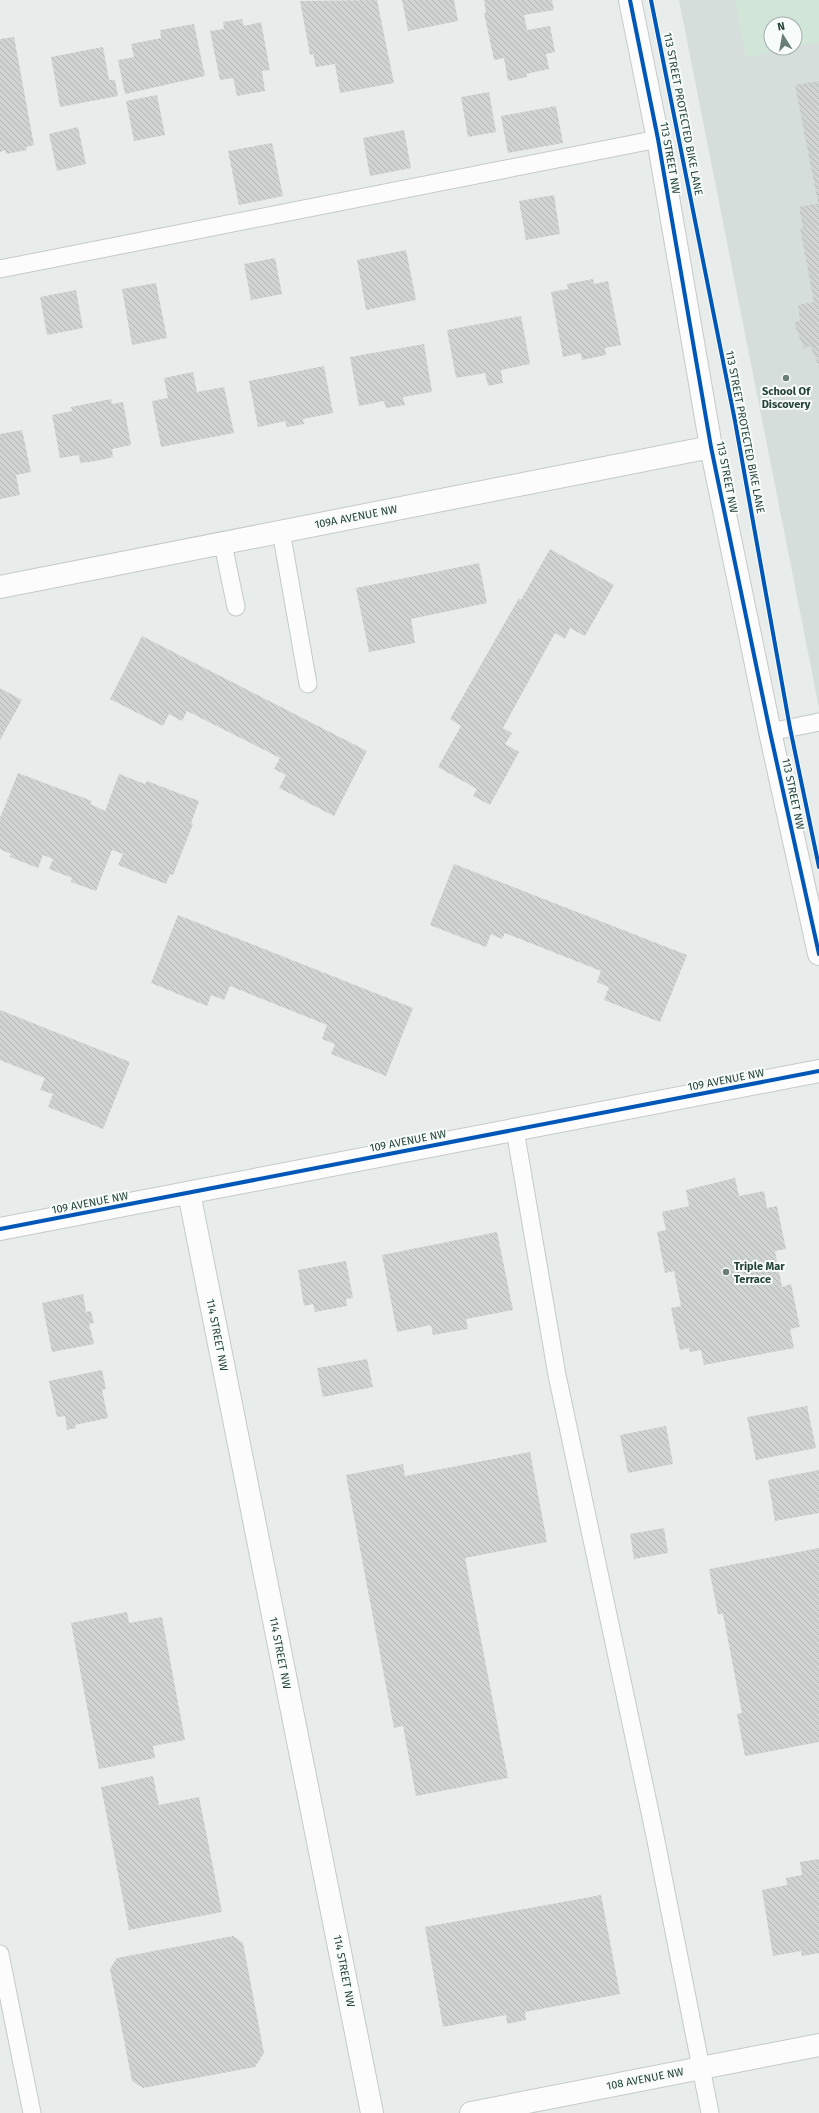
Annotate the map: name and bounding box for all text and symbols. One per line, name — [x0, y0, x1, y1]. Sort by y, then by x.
north arrow — [763, 16, 803, 56]
text: N — [776, 20, 786, 34]
street label: 113 STREET PROTECTED BIKE LANE — [661, 31, 705, 197]
street label: 113 STREET NW — [657, 121, 683, 195]
street label: 113 STREET PROTECTED BIKE LANE — [723, 349, 767, 515]
marker: School Of Discovery — [781, 373, 791, 383]
place label: School Of Discovery — [762, 385, 811, 411]
street label: 113 STREET NW — [714, 440, 740, 514]
street label: 109A AVENUE NW — [314, 503, 398, 531]
street label: 113 STREET NW — [779, 757, 807, 831]
street label: 109 AVENUE NW — [687, 1066, 765, 1094]
street label: 109 AVENUE NW — [369, 1127, 447, 1155]
street label: 109 AVENUE NW — [51, 1189, 129, 1217]
place label: Triple Mar Terrace — [734, 1260, 785, 1286]
marker: Triple Mar Terrace — [721, 1267, 731, 1277]
street label: 114 STREET NW — [204, 1298, 230, 1372]
street label: 114 STREET NW — [267, 1616, 293, 1690]
street label: 114 STREET NW — [331, 1934, 357, 2008]
street label: 108 AVENUE NW — [605, 2065, 685, 2093]

